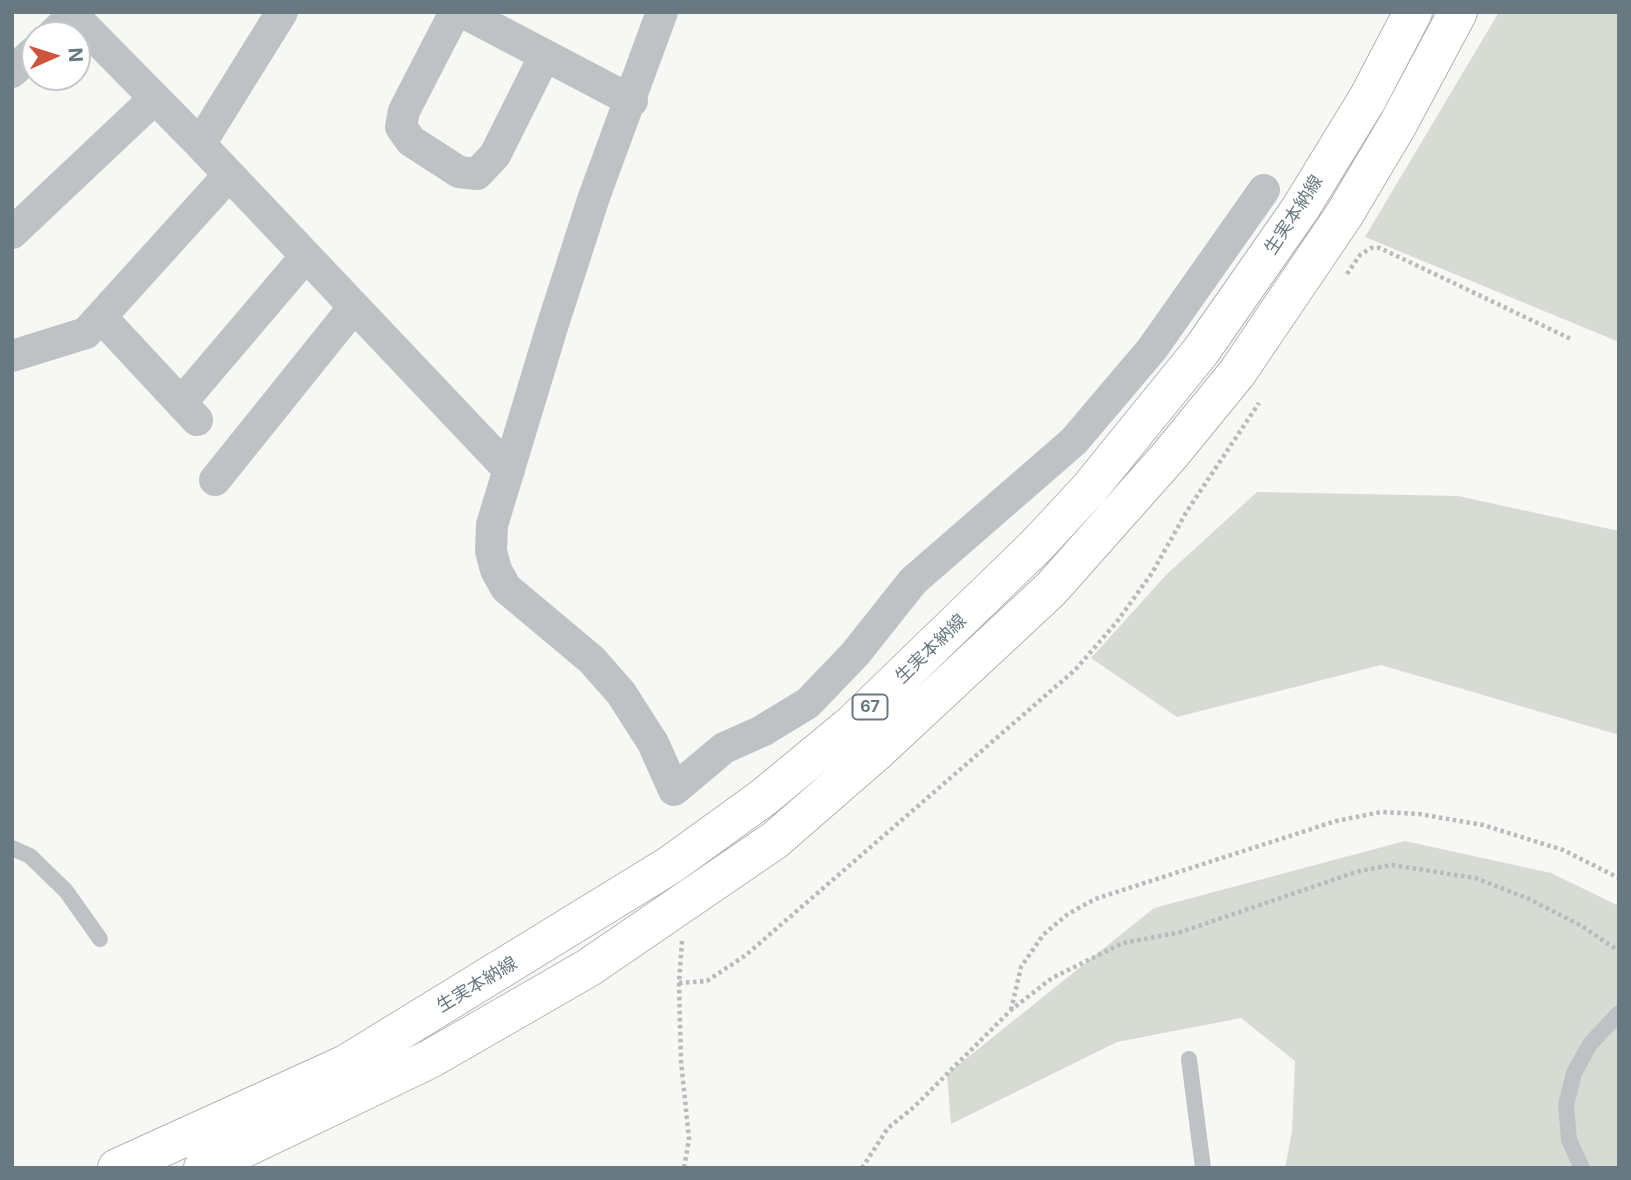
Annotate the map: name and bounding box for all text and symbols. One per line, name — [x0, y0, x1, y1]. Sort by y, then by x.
north arrow — [21, 21, 91, 91]
text: N — [64, 47, 87, 63]
street label: 生実本納線 — [1260, 171, 1328, 259]
street label: 生実本納線 — [891, 610, 971, 688]
road number: 67 — [852, 694, 888, 720]
street label: 生実本納線 — [433, 953, 521, 1017]

